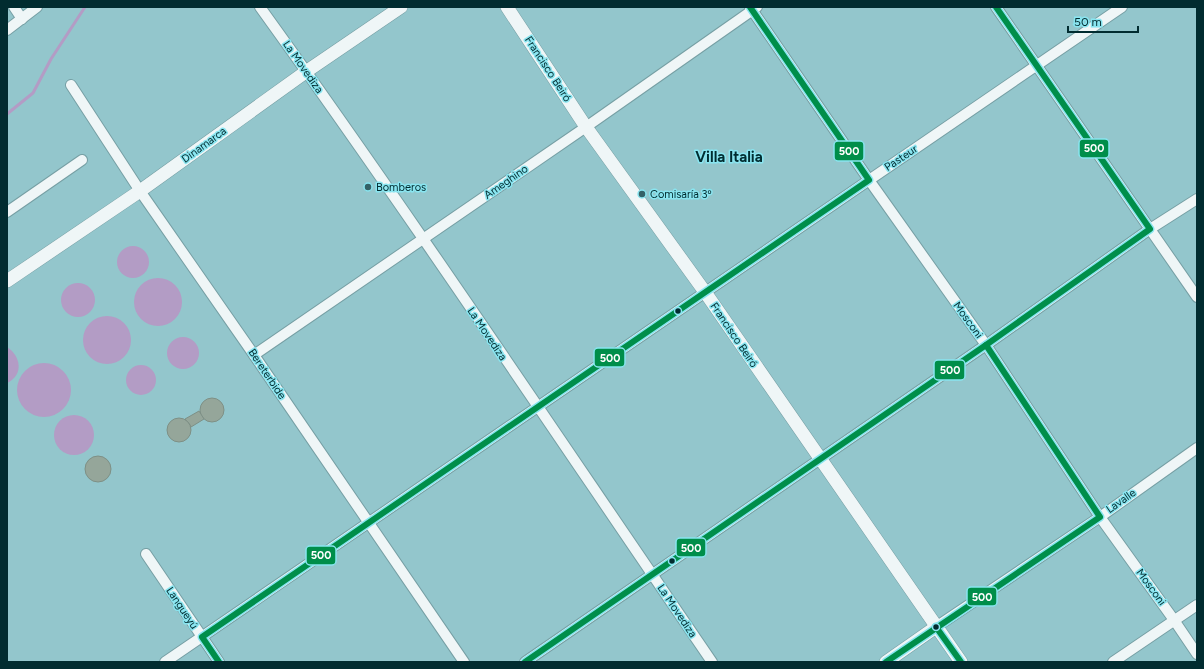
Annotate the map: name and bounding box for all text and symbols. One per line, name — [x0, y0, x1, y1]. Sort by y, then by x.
scale bar — [1068, 8, 1138, 34]
text: 50 m — [1074, 15, 1102, 29]
street label: Francisco Beiró — [522, 34, 574, 104]
street label: La Movediza — [280, 38, 326, 96]
street label: Dinamarca — [179, 124, 229, 166]
line badge: 500 — [1079, 139, 1109, 158]
line badge: 500 — [834, 141, 864, 161]
street label: Pasteur — [882, 142, 920, 174]
text: 500 — [1084, 142, 1104, 155]
text: 500 — [839, 145, 859, 158]
district label: Villa Italia — [695, 148, 763, 166]
street label: Ameghino — [482, 162, 530, 202]
place label: Bomberos — [376, 181, 426, 194]
marker: Bomberos — [363, 182, 373, 192]
place label: Comisaría 3º — [650, 188, 712, 201]
marker: Comisaría 3º — [637, 189, 647, 199]
street label: Mosconi — [950, 299, 986, 341]
street label: Francisco Beiró — [708, 300, 760, 370]
street label: La Movediza — [464, 305, 510, 363]
unlabelled marker — [673, 306, 683, 316]
street label: Bereterbide — [245, 346, 289, 402]
line badge: 500 — [594, 348, 625, 367]
text: 500 — [600, 352, 620, 365]
line badge: 500 — [934, 360, 965, 380]
text: 500 — [940, 364, 960, 377]
street label: Lavalle — [1104, 486, 1138, 516]
line badge: 500 — [676, 538, 706, 557]
text: 500 — [681, 542, 701, 555]
line badge: 500 — [306, 546, 336, 565]
text: 500 — [311, 549, 331, 562]
unlabelled marker — [667, 556, 677, 566]
street label: Mosconi — [1133, 566, 1169, 608]
street label: La Movediza — [654, 582, 700, 640]
street label: Langueyú — [163, 585, 201, 631]
line badge: 500 — [967, 587, 997, 606]
text: 500 — [972, 591, 992, 604]
unlabelled marker — [931, 622, 941, 632]

